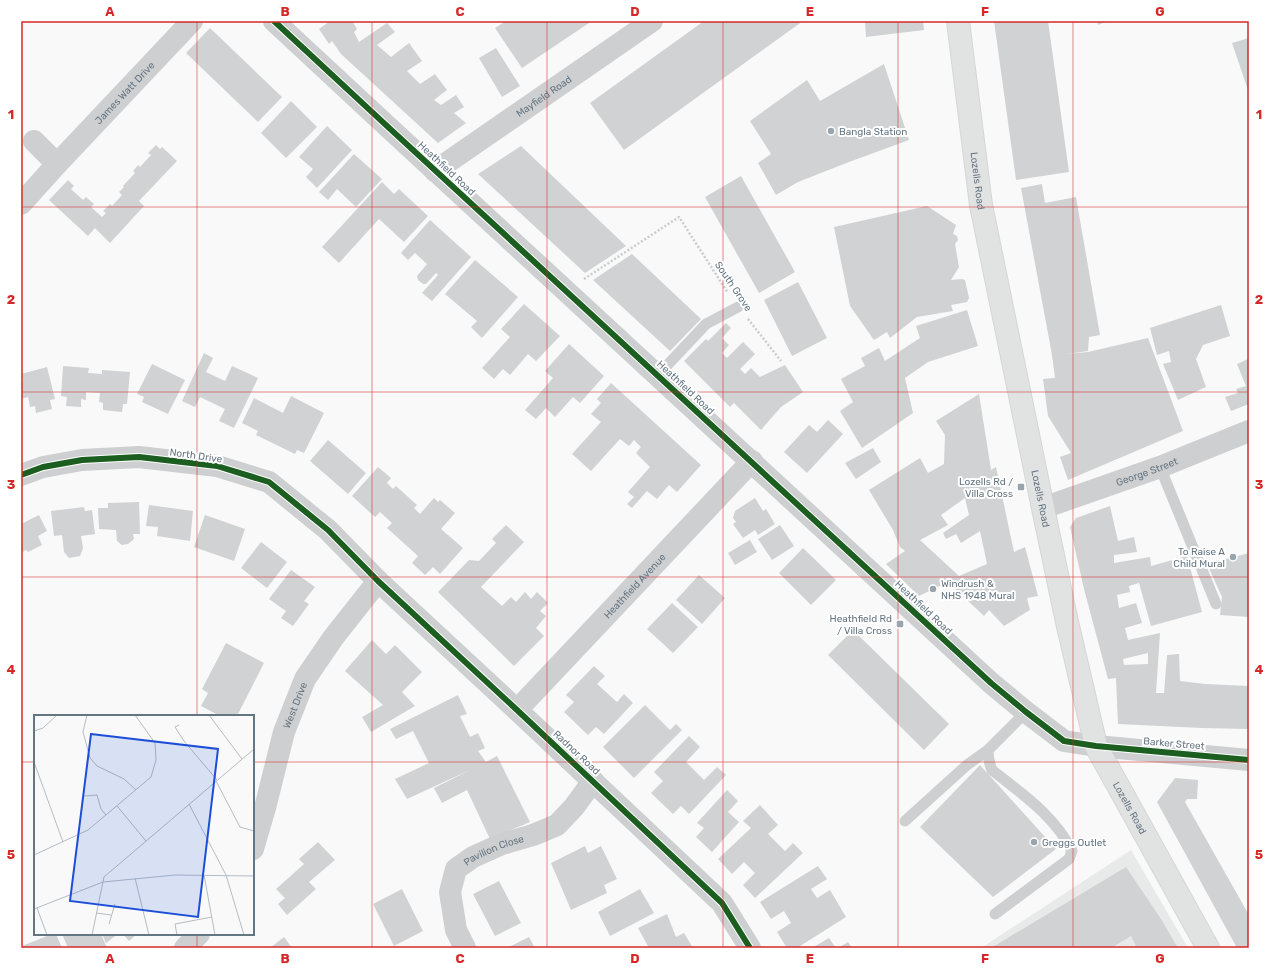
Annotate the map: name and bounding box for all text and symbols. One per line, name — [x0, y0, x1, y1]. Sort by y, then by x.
text: A — [105, 4, 115, 19]
text: B — [280, 4, 290, 19]
text: C — [455, 4, 465, 19]
text: D — [630, 4, 640, 19]
text: E — [806, 4, 814, 19]
text: F — [981, 4, 989, 19]
text: G — [1155, 4, 1165, 19]
street label: James Watt Drive — [93, 59, 158, 127]
street label: Mayfield Road — [514, 73, 574, 120]
text: 1 — [8, 107, 14, 122]
text: 1 — [1256, 107, 1262, 122]
marker: Bangla Station — [826, 126, 836, 136]
place label: Bangla Station — [839, 126, 907, 138]
street label: Heathfield Road — [415, 139, 477, 198]
street label: Lozells Road — [967, 151, 987, 211]
street label: South Grove — [712, 259, 754, 314]
text: 2 — [7, 292, 15, 307]
text: 2 — [1255, 292, 1263, 307]
street label: Heathfield Road — [654, 358, 716, 417]
street label: North Drive — [169, 446, 223, 466]
street label: George Street — [1115, 455, 1180, 489]
street label: Lozells Road — [1028, 469, 1052, 528]
place label: Lozells Rd / Villa Cross — [959, 476, 1013, 500]
text: 3 — [7, 477, 16, 492]
text: 3 — [1255, 477, 1264, 492]
marker: Lozells Rd / Villa Cross — [1016, 482, 1026, 492]
place label: To Raise A Child Mural — [1173, 546, 1225, 570]
street label: Heathfield Avenue — [602, 551, 669, 621]
marker: To Raise A Child Mural — [1228, 552, 1238, 562]
street label: Heathfield Road — [892, 578, 954, 637]
place label: Windrush & NHS 1948 Mural — [941, 578, 1014, 602]
marker: Windrush & NHS 1948 Mural — [928, 584, 938, 594]
place label: Heathfield Rd / Villa Cross — [830, 613, 892, 637]
marker: Heathfield Rd / Villa Cross — [895, 619, 905, 629]
text: 4 — [7, 662, 16, 677]
text: 4 — [1255, 662, 1264, 677]
street label: West Drive — [281, 680, 310, 730]
inset map — [34, 715, 254, 935]
street label: Radnor Road — [550, 728, 602, 777]
street label: Barker Street — [1143, 735, 1205, 753]
street label: Lozells Road — [1110, 780, 1149, 836]
street label: Pavilion Close — [462, 833, 526, 869]
marker: Greggs Outlet — [1029, 837, 1039, 847]
place label: Greggs Outlet — [1042, 837, 1106, 849]
text: 5 — [7, 847, 15, 862]
text: 5 — [1255, 847, 1263, 862]
text: A — [105, 951, 115, 966]
text: B — [280, 951, 290, 966]
text: C — [455, 951, 465, 966]
text: D — [630, 951, 640, 966]
text: E — [806, 951, 814, 966]
text: F — [981, 951, 989, 966]
text: G — [1155, 951, 1165, 966]

